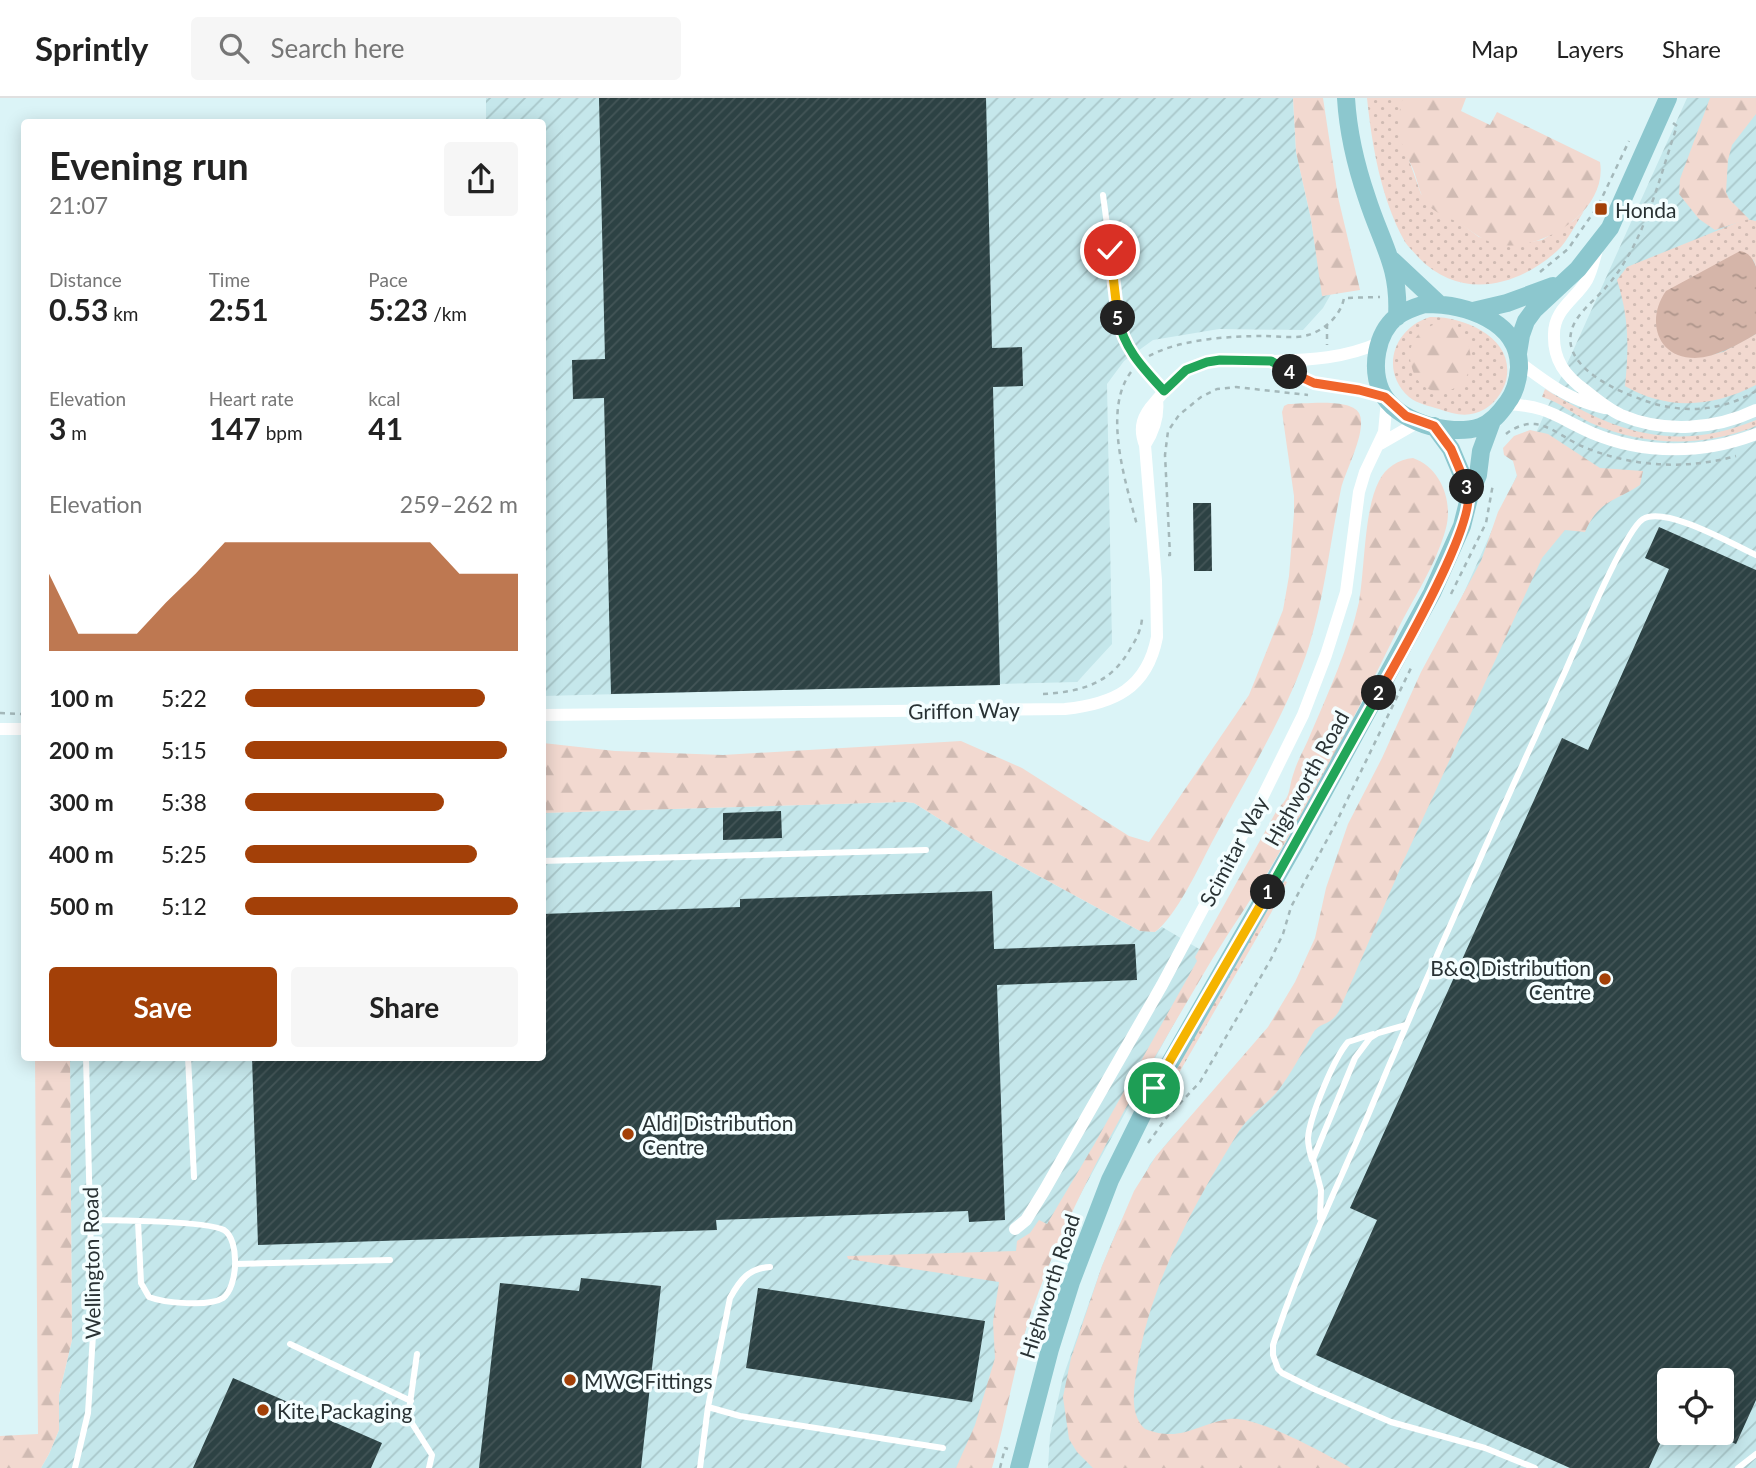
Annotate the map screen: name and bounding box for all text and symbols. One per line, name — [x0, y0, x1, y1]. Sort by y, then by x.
search box — [191, 17, 681, 80]
text: Sprintly — [35, 28, 149, 68]
icon: search — [215, 29, 253, 67]
text: Search here — [271, 32, 405, 64]
text: Map — [1471, 34, 1518, 63]
text: Layers — [1556, 34, 1624, 63]
text: Share — [1662, 34, 1721, 63]
text: Evening run — [49, 142, 249, 188]
button: share — [444, 142, 518, 216]
text: 21:07 — [49, 191, 108, 219]
place label: Honda — [1615, 197, 1677, 222]
marker: Honda — [1593, 201, 1609, 217]
pin — [1080, 220, 1140, 280]
icon: check — [1091, 231, 1129, 269]
text: Distance — [49, 268, 122, 291]
text: Time — [209, 268, 250, 291]
text: Pace — [368, 268, 408, 291]
text: 0.53 — [49, 291, 108, 327]
text: 2:51 — [209, 291, 269, 327]
text: 5:23 — [368, 291, 428, 327]
pin: 5 — [1100, 300, 1136, 336]
text: km — [108, 302, 138, 325]
text: /km — [428, 302, 467, 325]
text: 5 — [1112, 306, 1123, 329]
pin: 4 — [1272, 354, 1308, 390]
text: 4 — [1284, 360, 1295, 383]
text: Elevation — [49, 387, 126, 410]
text: Heart rate — [209, 387, 294, 410]
text: kcal — [368, 387, 400, 410]
text: 3 — [49, 410, 66, 446]
text: 147 — [209, 410, 261, 446]
text: 41 — [368, 410, 403, 446]
text: m — [66, 421, 87, 444]
text: bpm — [261, 421, 303, 444]
pin: 3 — [1450, 470, 1484, 504]
text: 3 — [1461, 475, 1472, 498]
text: Elevation — [49, 490, 142, 518]
text: 259–262 m — [400, 490, 518, 518]
pin: 2 — [1362, 676, 1396, 710]
text: 2 — [1373, 681, 1384, 704]
text: 100 m — [49, 684, 114, 712]
text: 5:22 — [161, 684, 207, 712]
street label: Griffon Way — [908, 697, 1020, 723]
street label: Highworth Road — [1259, 706, 1353, 850]
text: 200 m — [49, 736, 114, 764]
text: 5:15 — [161, 736, 207, 764]
text: 300 m — [49, 788, 114, 816]
text: 5:38 — [161, 788, 207, 816]
street label: Scimitar Way — [1194, 792, 1272, 910]
text: 400 m — [49, 840, 114, 868]
text: 5:25 — [161, 840, 207, 868]
pin: 1 — [1250, 874, 1286, 910]
text: 1 — [1262, 880, 1273, 903]
text: 500 m — [49, 892, 114, 920]
text: 5:12 — [161, 892, 207, 920]
place label: B&Q Distribution Centre — [1430, 955, 1591, 1004]
button: Save — [49, 967, 277, 1047]
button: Share — [291, 967, 518, 1047]
marker: B&Q Distribution Centre — [1597, 971, 1613, 987]
pin — [1124, 1058, 1184, 1118]
icon: arrive — [1135, 1069, 1173, 1107]
place label: Aldi Distribution Centre — [642, 1110, 793, 1159]
marker: Aldi Distribution Centre — [620, 1126, 636, 1142]
street label: Wellington Road — [77, 1187, 105, 1339]
street label: Highworth Road — [1014, 1211, 1084, 1361]
place label: MWC Fittings — [584, 1368, 713, 1393]
map controls — [1657, 1368, 1734, 1445]
button: locate — [1657, 1368, 1734, 1445]
marker: MWC Fittings — [562, 1372, 578, 1388]
place label: Kite Packaging — [277, 1398, 412, 1423]
marker: Kite Packaging — [255, 1402, 271, 1418]

